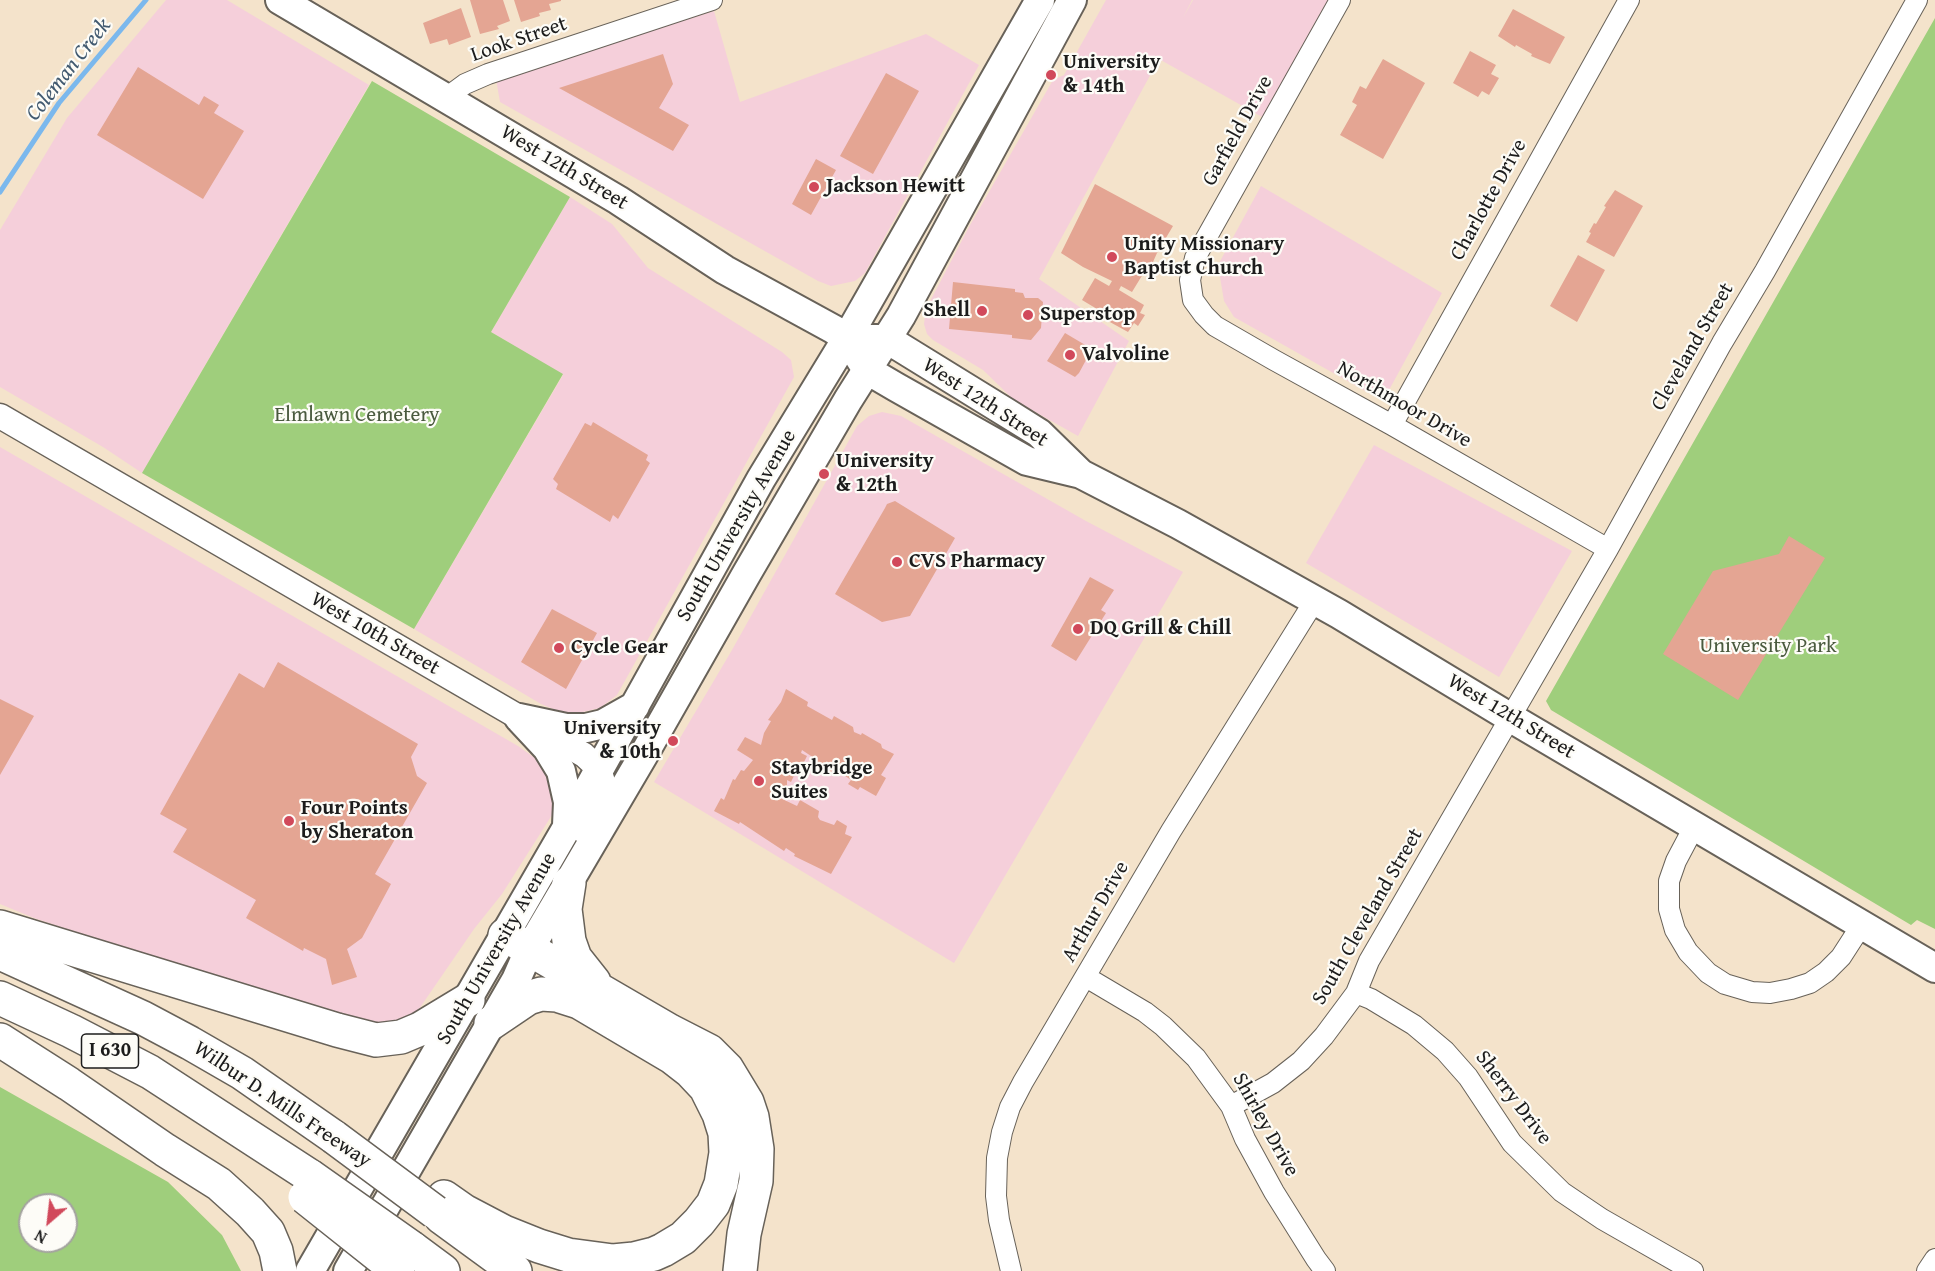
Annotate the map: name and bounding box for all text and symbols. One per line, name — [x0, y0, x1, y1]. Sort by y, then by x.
street label: Look Street — [468, 12, 570, 68]
water label: Coleman Creek — [21, 14, 117, 126]
place label: University & 14th — [1063, 50, 1161, 100]
marker: University & 14th — [1044, 68, 1058, 82]
street label: Garfield Drive — [1197, 71, 1279, 191]
street label: West 12th Street — [496, 120, 632, 216]
street label: Charlotte Drive — [1445, 135, 1533, 265]
place label: Jackson Hewitt — [826, 174, 965, 200]
marker: Jackson Hewitt — [807, 180, 821, 194]
place label: Unity Missionary Baptist Church — [1124, 232, 1284, 282]
marker: Unity Missionary Baptist Church — [1105, 250, 1119, 264]
street label: Cleveland Street — [1646, 279, 1740, 415]
place label: Shell — [923, 298, 970, 324]
place label: Superstop — [1040, 302, 1135, 328]
marker: Shell — [975, 304, 989, 318]
marker: Superstop — [1021, 308, 1035, 322]
place label: Valvoline — [1082, 342, 1169, 368]
marker: Valvoline — [1063, 348, 1077, 362]
street label: West 12th Street — [918, 353, 1052, 453]
street label: Northmoor Drive — [1332, 356, 1476, 454]
park label: Elmlawn Cemetery — [274, 403, 440, 429]
street label: South University Avenue — [672, 426, 802, 626]
place label: University & 12th — [836, 449, 934, 499]
marker: University & 12th — [817, 467, 831, 481]
place label: CVS Pharmacy — [909, 549, 1045, 575]
marker: CVS Pharmacy — [890, 555, 904, 569]
street label: West 10th Street — [306, 587, 444, 681]
place label: DQ Grill & Chill — [1090, 616, 1231, 642]
marker: DQ Grill & Chill — [1071, 622, 1085, 636]
park label: University Park — [1699, 634, 1837, 660]
place label: Cycle Gear — [571, 635, 668, 661]
marker: Cycle Gear — [552, 641, 566, 655]
street label: West 12th Street — [1443, 669, 1579, 765]
place label: University & 10th — [563, 716, 661, 766]
marker: University & 10th — [666, 734, 680, 748]
place label: Staybridge Suites — [771, 756, 873, 806]
marker: Staybridge Suites — [752, 774, 766, 788]
place label: Four Points by Sheraton — [301, 796, 413, 846]
marker: Four Points by Sheraton — [282, 814, 296, 828]
street label: South Cleveland Street — [1307, 824, 1429, 1010]
street label: South University Avenue — [432, 849, 562, 1049]
street label: Arthur Drive — [1057, 857, 1135, 967]
road number: I 630 — [82, 1034, 138, 1068]
street label: Wilbur D. Mills Freeway — [188, 1036, 376, 1174]
street label: Sherry Drive — [1469, 1046, 1557, 1150]
street label: Shirley Drive — [1226, 1069, 1304, 1181]
north arrow — [18, 1193, 78, 1253]
text: N — [30, 1224, 51, 1250]

